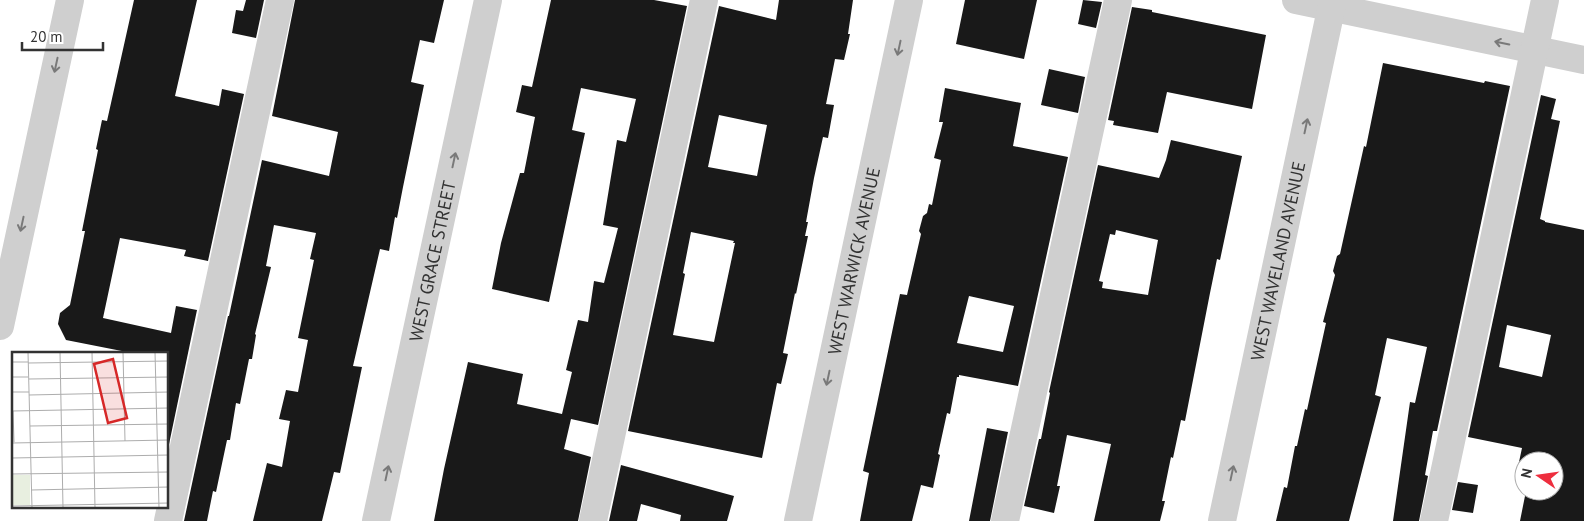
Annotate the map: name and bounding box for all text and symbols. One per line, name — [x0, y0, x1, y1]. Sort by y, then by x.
scale bar — [22, 20, 104, 52]
text: 20 m — [30, 27, 63, 46]
one-way arrow — [1494, 38, 1510, 47]
one-way arrow — [894, 39, 903, 55]
one-way arrow — [51, 56, 60, 72]
one-way arrow — [1302, 119, 1311, 135]
one-way arrow — [449, 153, 459, 169]
street label: WEST WAVELAND AVENUE — [1245, 159, 1310, 363]
street label: WEST WARWICK AVENUE — [822, 165, 885, 357]
street label: WEST GRACE STREET — [403, 178, 460, 343]
one-way arrow — [17, 215, 26, 231]
inset map — [12, 352, 169, 508]
one-way arrow — [823, 369, 832, 385]
north arrow — [1514, 451, 1564, 501]
one-way arrow — [383, 466, 392, 482]
one-way arrow — [1228, 466, 1237, 482]
text: N — [1517, 467, 1536, 480]

